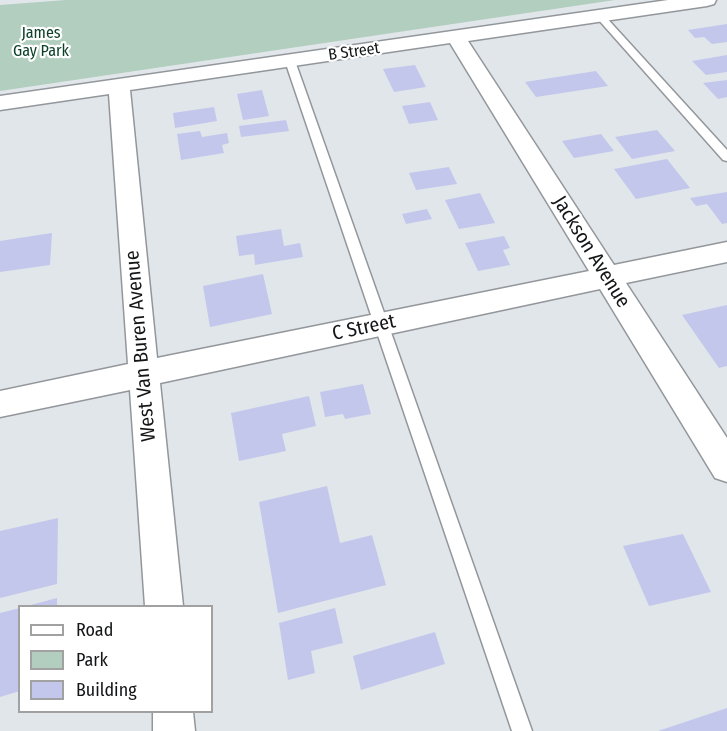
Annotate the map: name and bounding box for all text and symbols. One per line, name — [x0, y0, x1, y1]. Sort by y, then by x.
park label: James Gay Park — [13, 24, 69, 62]
street label: B Street — [327, 39, 381, 65]
street label: Jackson Avenue — [547, 192, 635, 312]
street label: West Van Buren Avenue — [121, 249, 161, 443]
street label: C Street — [330, 310, 398, 346]
legend — [18, 605, 213, 713]
text: Road — [76, 619, 113, 641]
text: Park — [76, 649, 108, 671]
text: Building — [76, 679, 137, 701]

